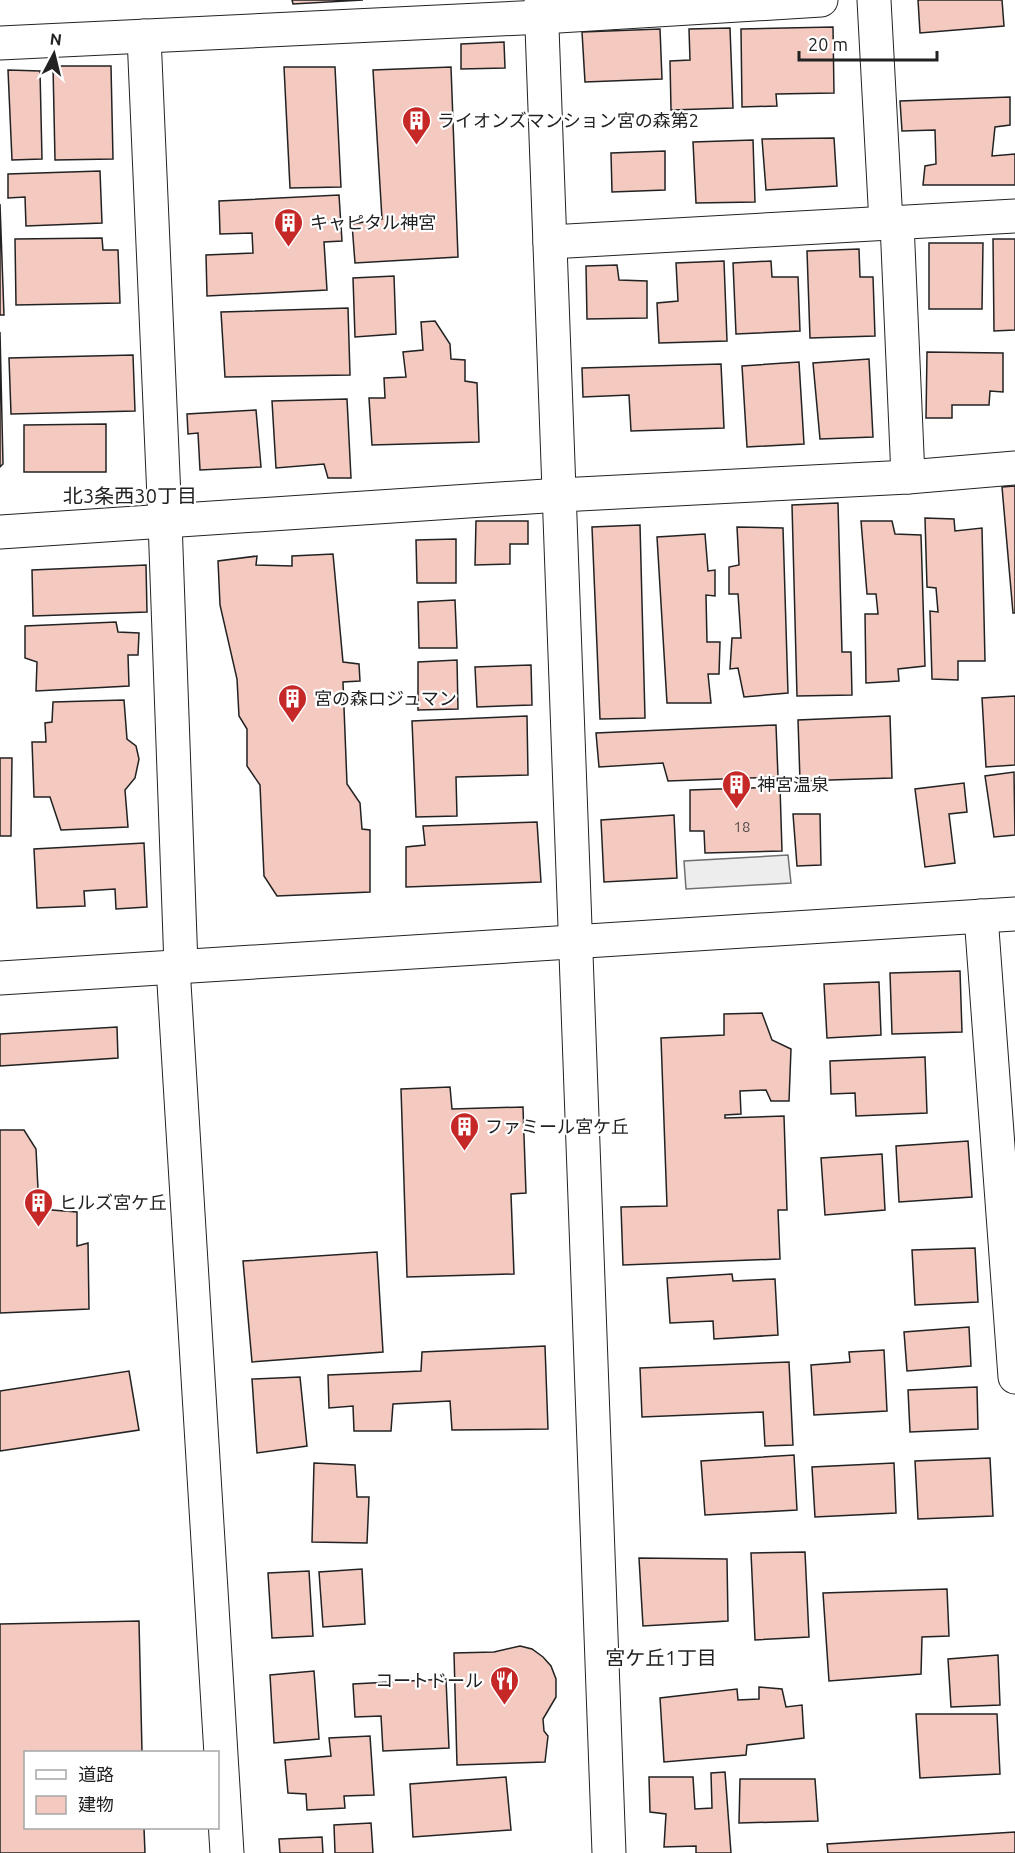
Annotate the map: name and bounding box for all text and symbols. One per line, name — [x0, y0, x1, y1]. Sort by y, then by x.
north arrow — [24, 24, 84, 84]
scale bar — [799, 24, 937, 62]
text: N — [49, 29, 63, 49]
text: 20 m — [808, 34, 848, 54]
building icon: ライオンズマンション宮の森第2 — [400, 104, 432, 146]
place label: ライオンズマンション宮の森第2 — [437, 110, 699, 130]
building icon: キャピタル神宮 — [273, 206, 305, 248]
place label: キャピタル神宮 — [310, 212, 436, 232]
district label: 北3条西30丁目 — [63, 484, 197, 507]
building icon: 宮の森ロジュマン — [277, 682, 309, 724]
place label: 宮の森ロジュマン — [314, 688, 457, 708]
building icon: 神宮温泉 — [720, 768, 752, 810]
place label: 神宮温泉 — [757, 774, 829, 794]
house number: 18 — [734, 818, 750, 835]
building icon: ファミール宮ケ丘 — [448, 1110, 480, 1152]
place label: ファミール宮ケ丘 — [485, 1116, 629, 1136]
building icon: ヒルズ宮ケ丘 — [22, 1186, 54, 1228]
place label: ヒルズ宮ケ丘 — [59, 1192, 167, 1212]
district label: 宮ケ丘1丁目 — [605, 1646, 717, 1669]
restaurant icon: コートドール — [488, 1664, 520, 1706]
place label: コートドール — [375, 1670, 483, 1690]
legend — [24, 1751, 219, 1829]
text: 道路 — [78, 1764, 114, 1784]
text: 建物 — [78, 1794, 114, 1814]

